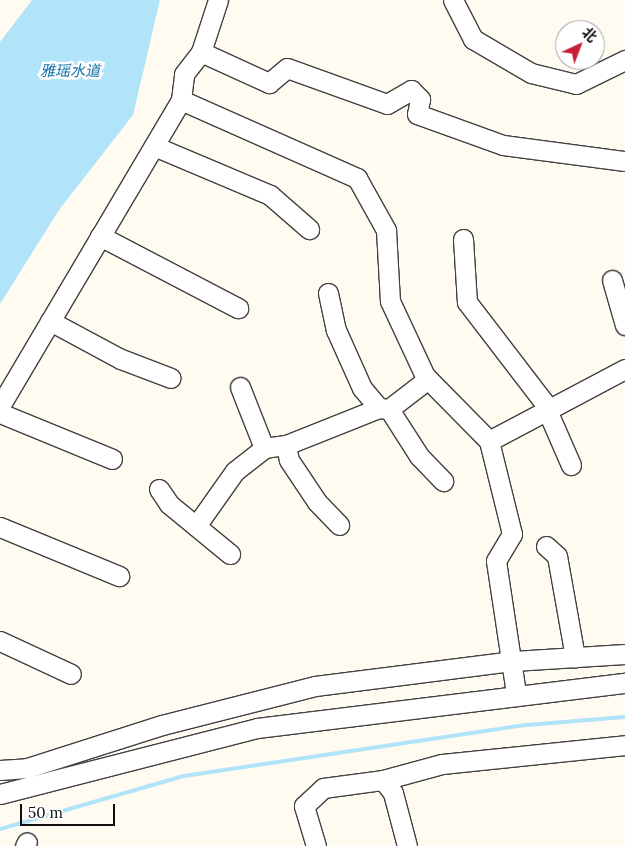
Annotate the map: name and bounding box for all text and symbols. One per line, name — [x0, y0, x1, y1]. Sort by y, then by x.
north arrow — [555, 20, 605, 70]
text: 北 — [578, 23, 601, 46]
water label: 雅瑶水道 — [40, 62, 100, 80]
scale bar — [22, 794, 118, 826]
text: 50 m — [28, 803, 63, 822]

